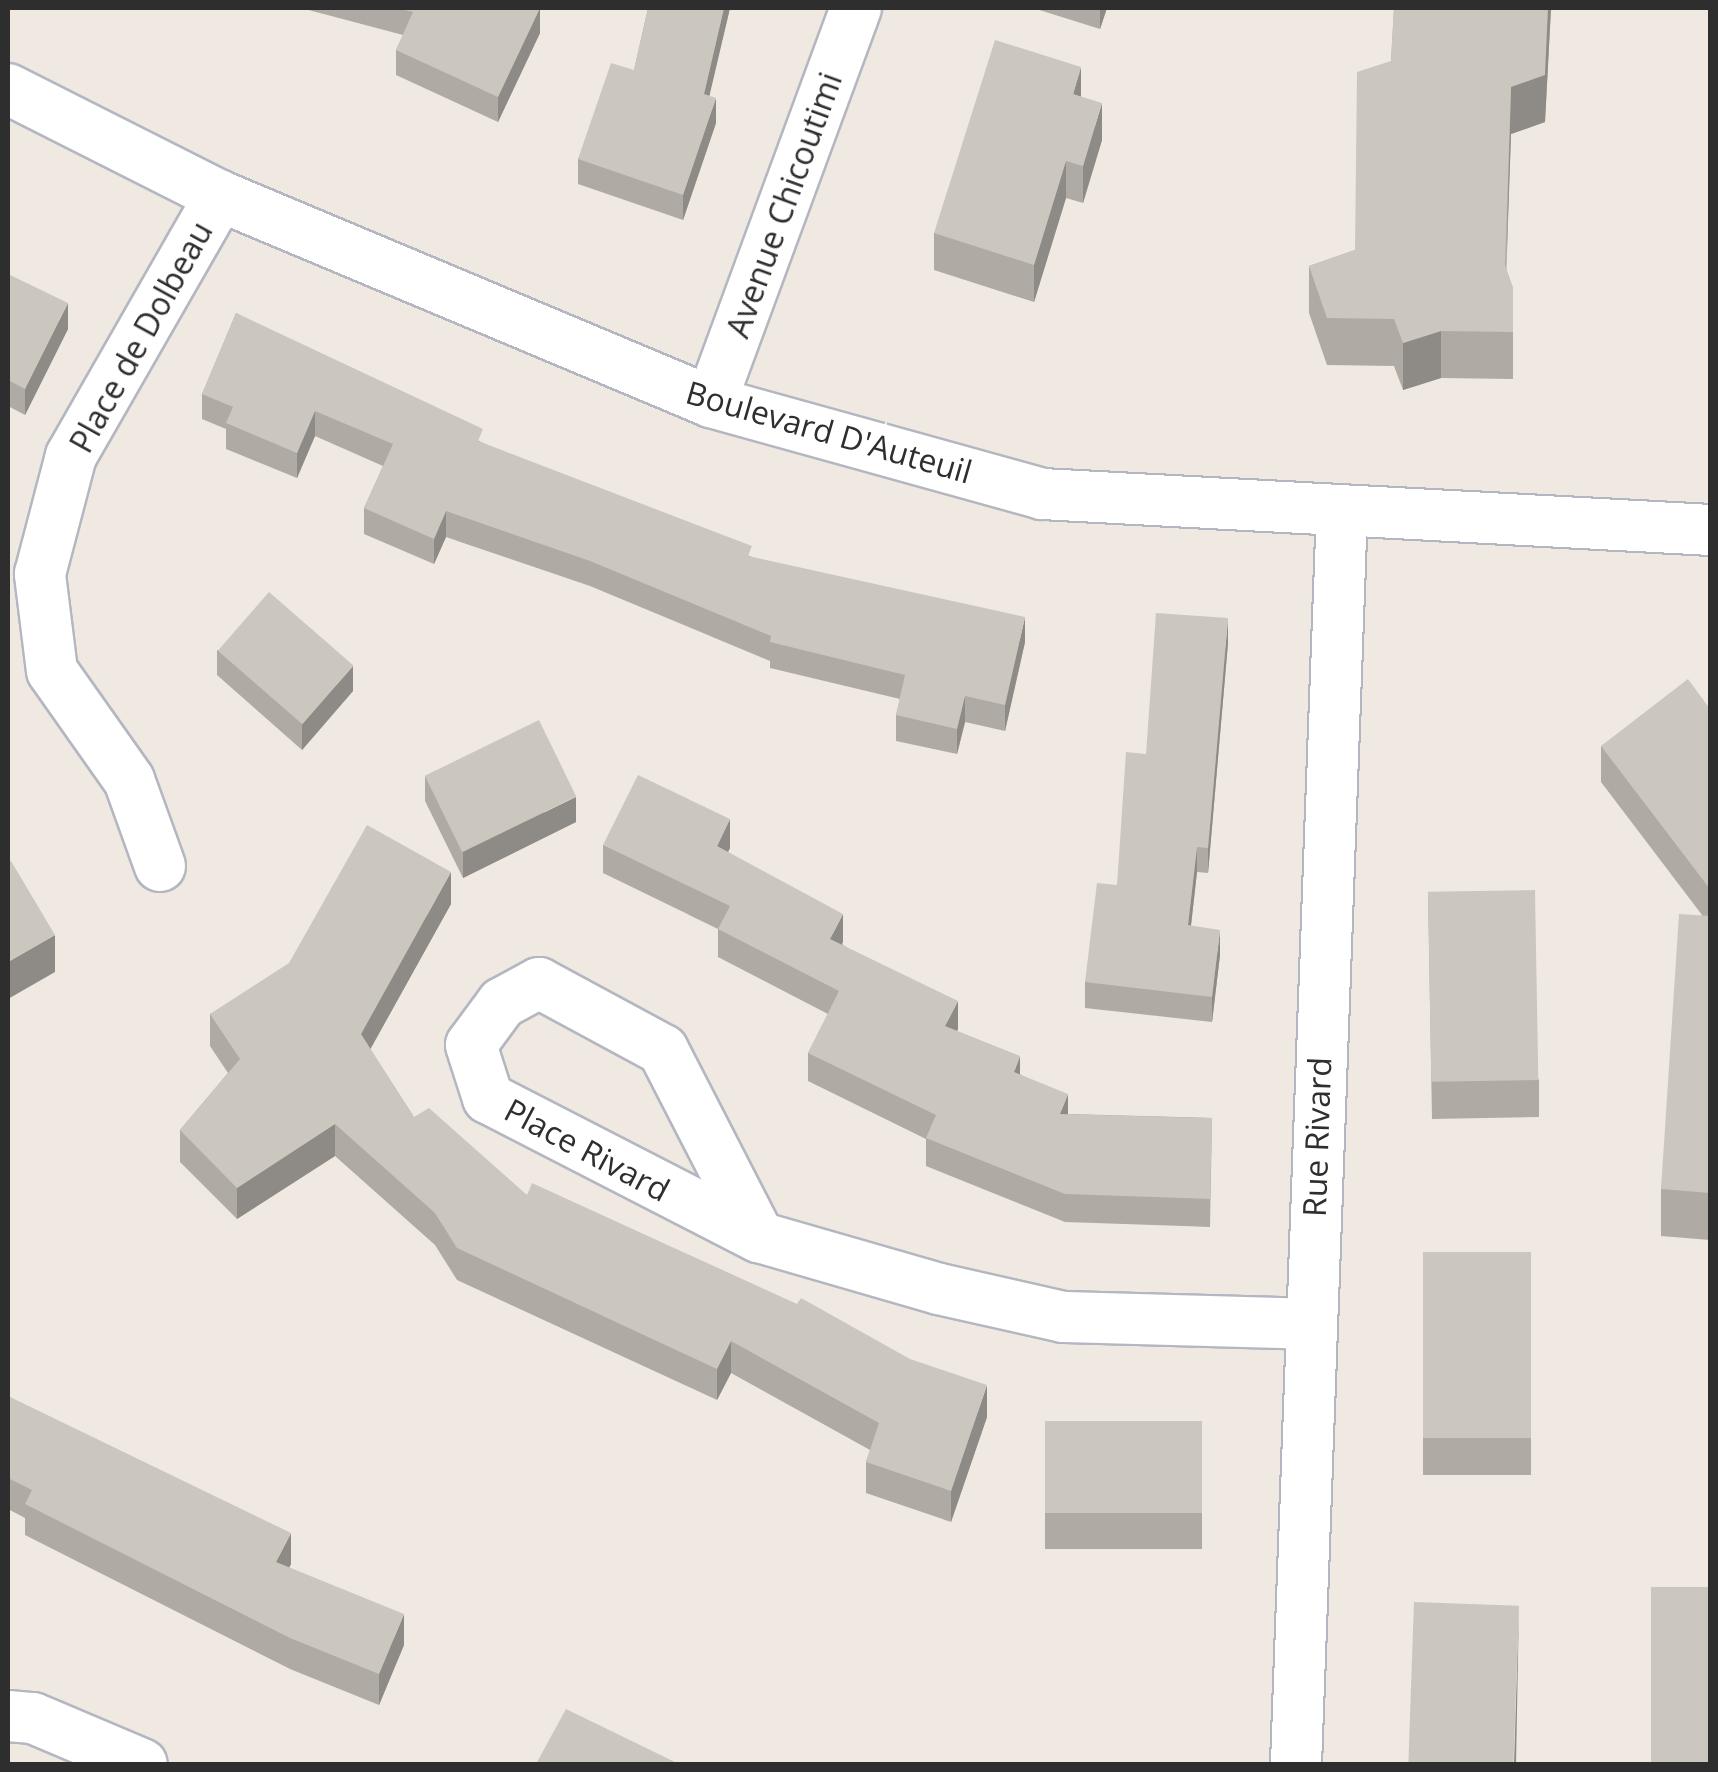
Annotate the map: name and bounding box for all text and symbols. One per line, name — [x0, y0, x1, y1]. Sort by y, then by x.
street label: Avenue Chicoutimi — [718, 67, 850, 343]
street label: Place de Dolbeau — [62, 215, 220, 459]
street label: Boulevard D'Auteuil — [682, 373, 976, 491]
street label: Rue Rivard — [1295, 1056, 1339, 1218]
street label: Place Rivard — [498, 1091, 676, 1209]

